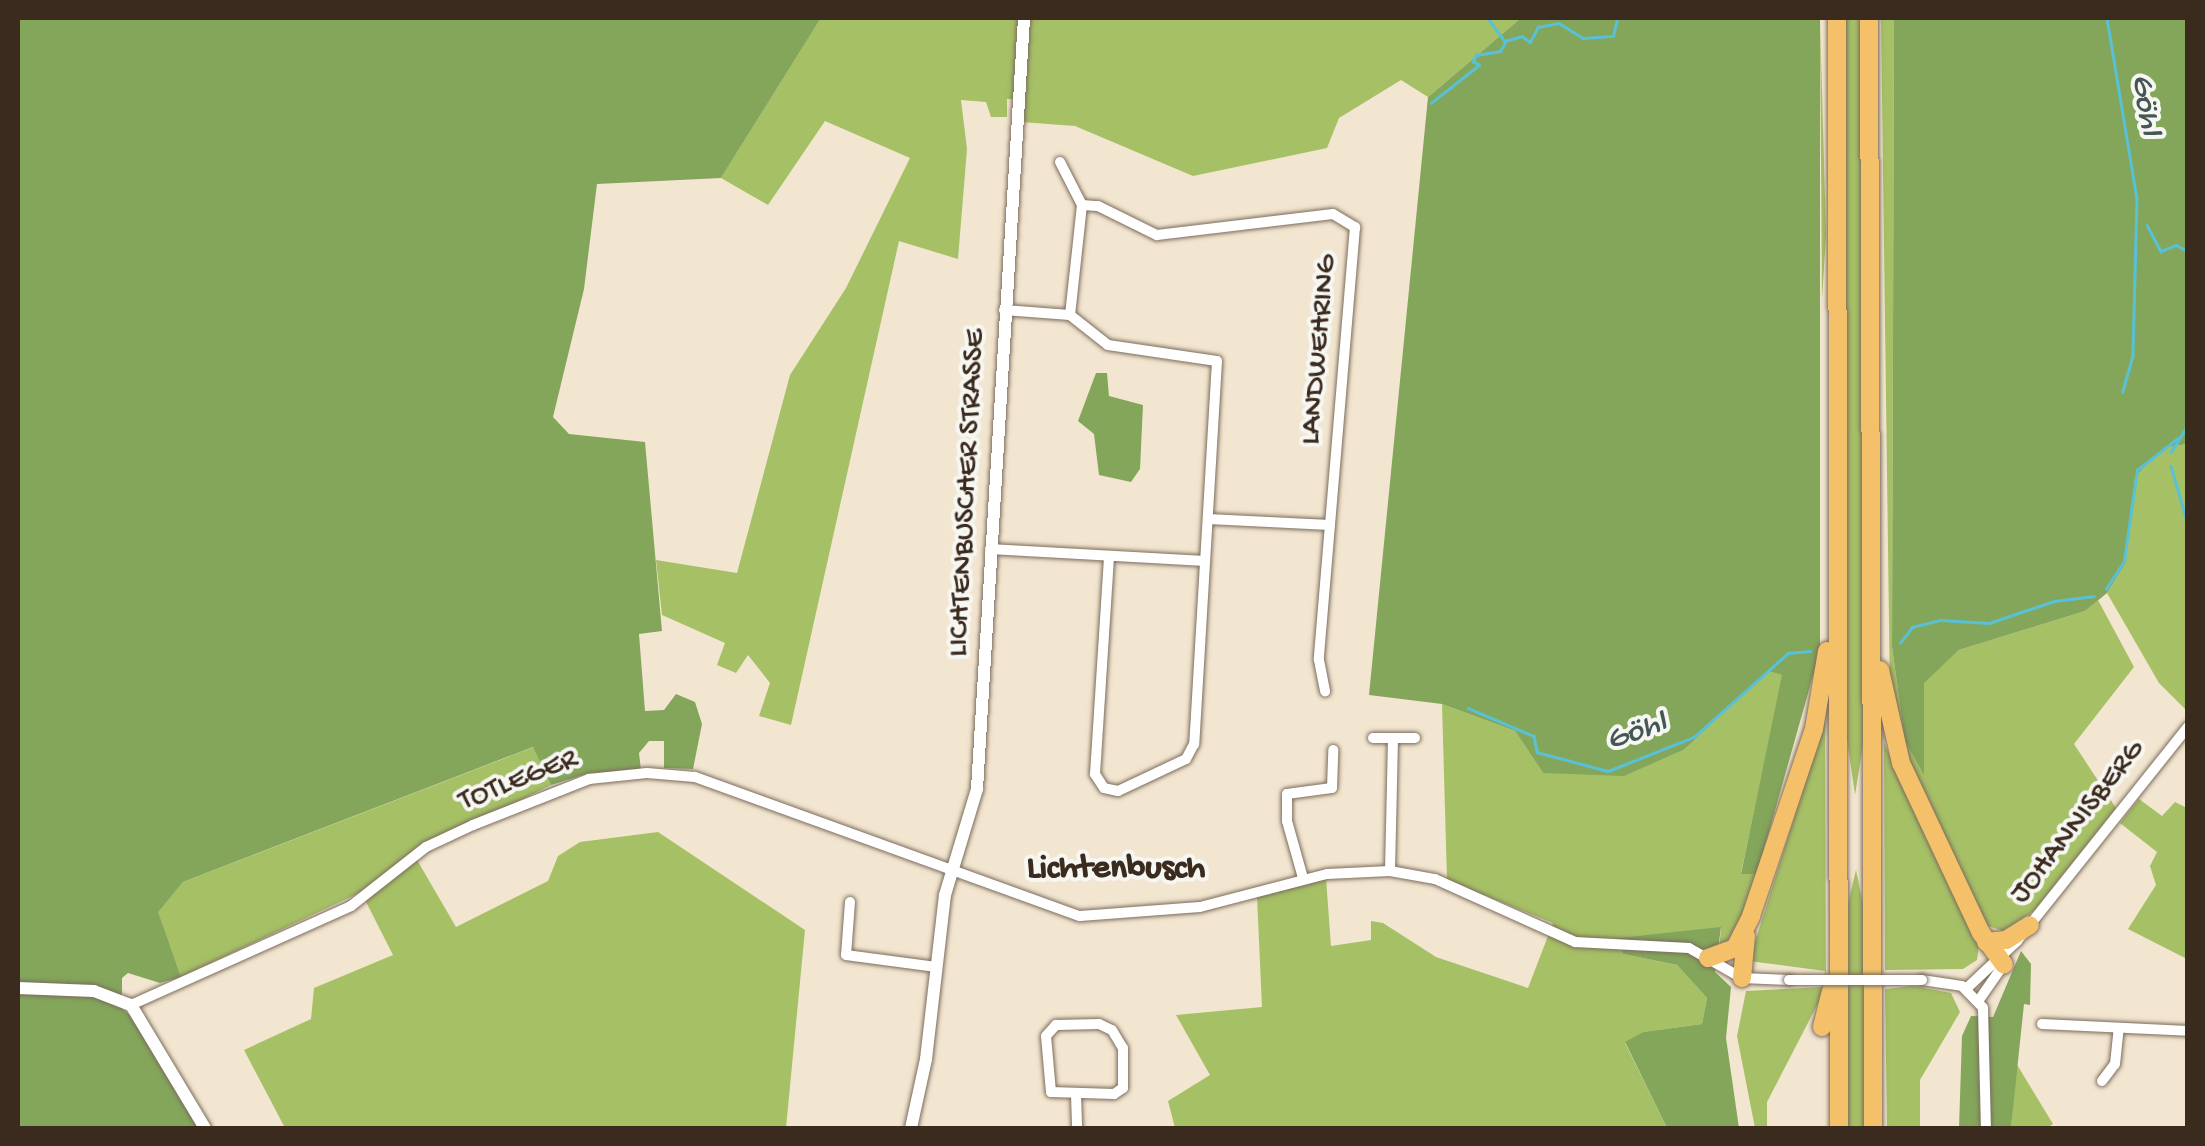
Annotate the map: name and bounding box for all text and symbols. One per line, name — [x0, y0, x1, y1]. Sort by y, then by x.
water label: Göhl — [2120, 72, 2168, 138]
street label: LANDWEHRING — [1295, 254, 1347, 446]
street label: LICHTENBUSCHER STRASSE — [942, 328, 996, 658]
water label: Göhl — [1602, 705, 1672, 761]
street label: JOHANNISBERG — [2004, 734, 2154, 912]
street label: TOTLEGER — [455, 743, 583, 821]
district label: Lichtenbusch — [1027, 849, 1205, 891]

